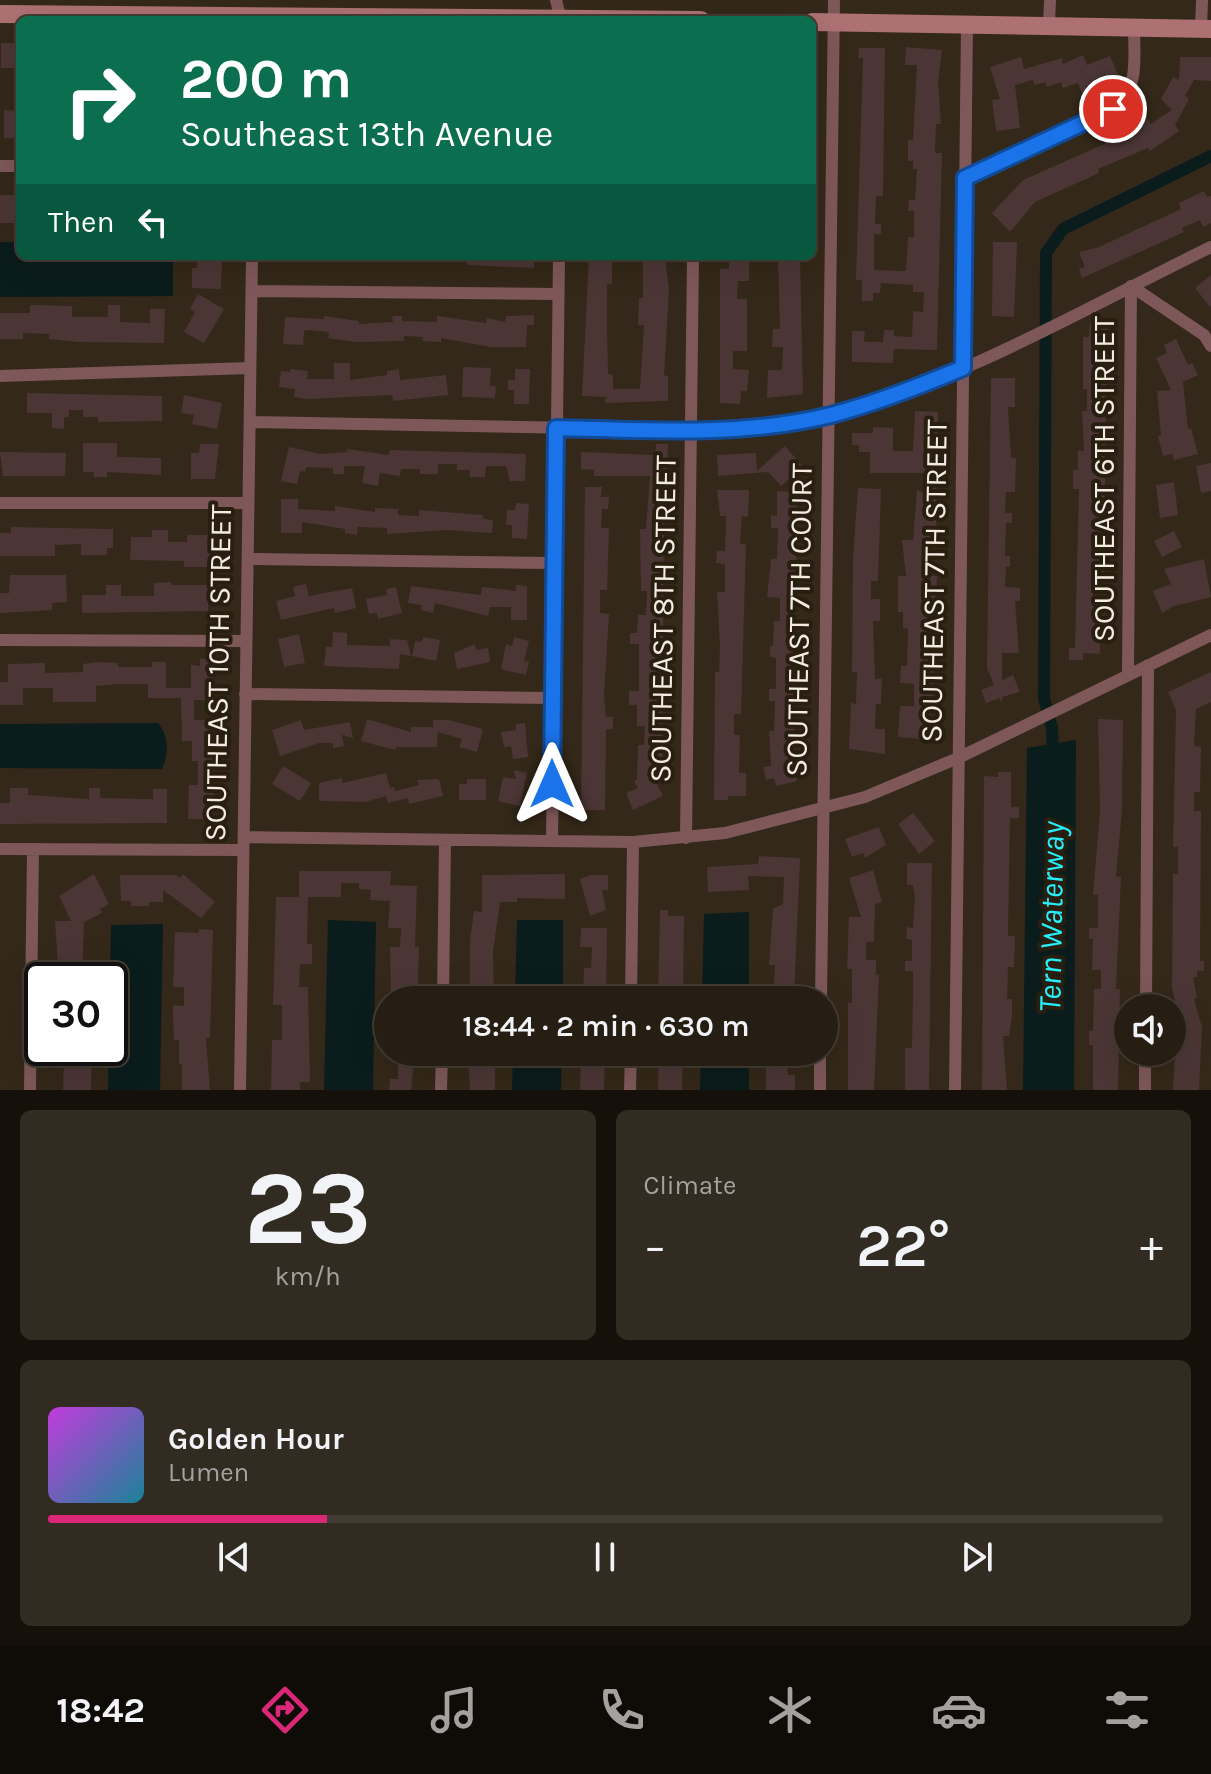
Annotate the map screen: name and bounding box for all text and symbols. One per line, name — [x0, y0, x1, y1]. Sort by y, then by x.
text: 200 m — [180, 46, 352, 111]
icon: right — [48, 48, 152, 152]
pin — [1079, 75, 1147, 143]
icon: arrive — [1091, 87, 1135, 131]
text: Southeast 13th Avenue — [180, 113, 553, 155]
icon: left — [131, 200, 175, 244]
text: Then — [48, 204, 115, 240]
street label: SOUTHEAST 6TH STREET — [1086, 316, 1122, 642]
street label: SOUTHEAST 7TH STREET — [913, 419, 955, 743]
street label: SOUTHEAST 8TH STREET — [642, 455, 684, 783]
street label: SOUTHEAST 7TH COURT — [778, 463, 820, 777]
street label: SOUTHEAST 10TH STREET — [197, 504, 239, 842]
position arrow — [510, 742, 594, 826]
water label: Tern Waterway — [1031, 820, 1072, 1013]
speed limit sign: 30 — [24, 962, 128, 1066]
map controls — [1114, 994, 1186, 1066]
button: sound — [1114, 994, 1186, 1066]
text: 18:44 · 2 min · 630 m — [462, 1008, 750, 1044]
text: 23 — [244, 1148, 372, 1269]
text: Climate — [644, 1170, 736, 1201]
text: 22° — [856, 1211, 950, 1281]
text: − — [644, 1221, 667, 1272]
text: + — [1140, 1221, 1163, 1272]
text: km/h — [275, 1261, 341, 1292]
text: Golden Hour — [168, 1421, 344, 1457]
text: Lumen — [168, 1457, 249, 1488]
icon: previous — [212, 1535, 256, 1579]
icon: pause — [583, 1535, 627, 1579]
icon: next — [955, 1535, 999, 1579]
icon: directions — [257, 1682, 313, 1738]
icon: music — [426, 1682, 482, 1738]
icon: phone — [594, 1682, 650, 1738]
icon: climate — [762, 1682, 818, 1738]
icon: car — [931, 1682, 987, 1738]
icon: filters — [1099, 1682, 1155, 1738]
text: 18:42 — [56, 1689, 145, 1731]

